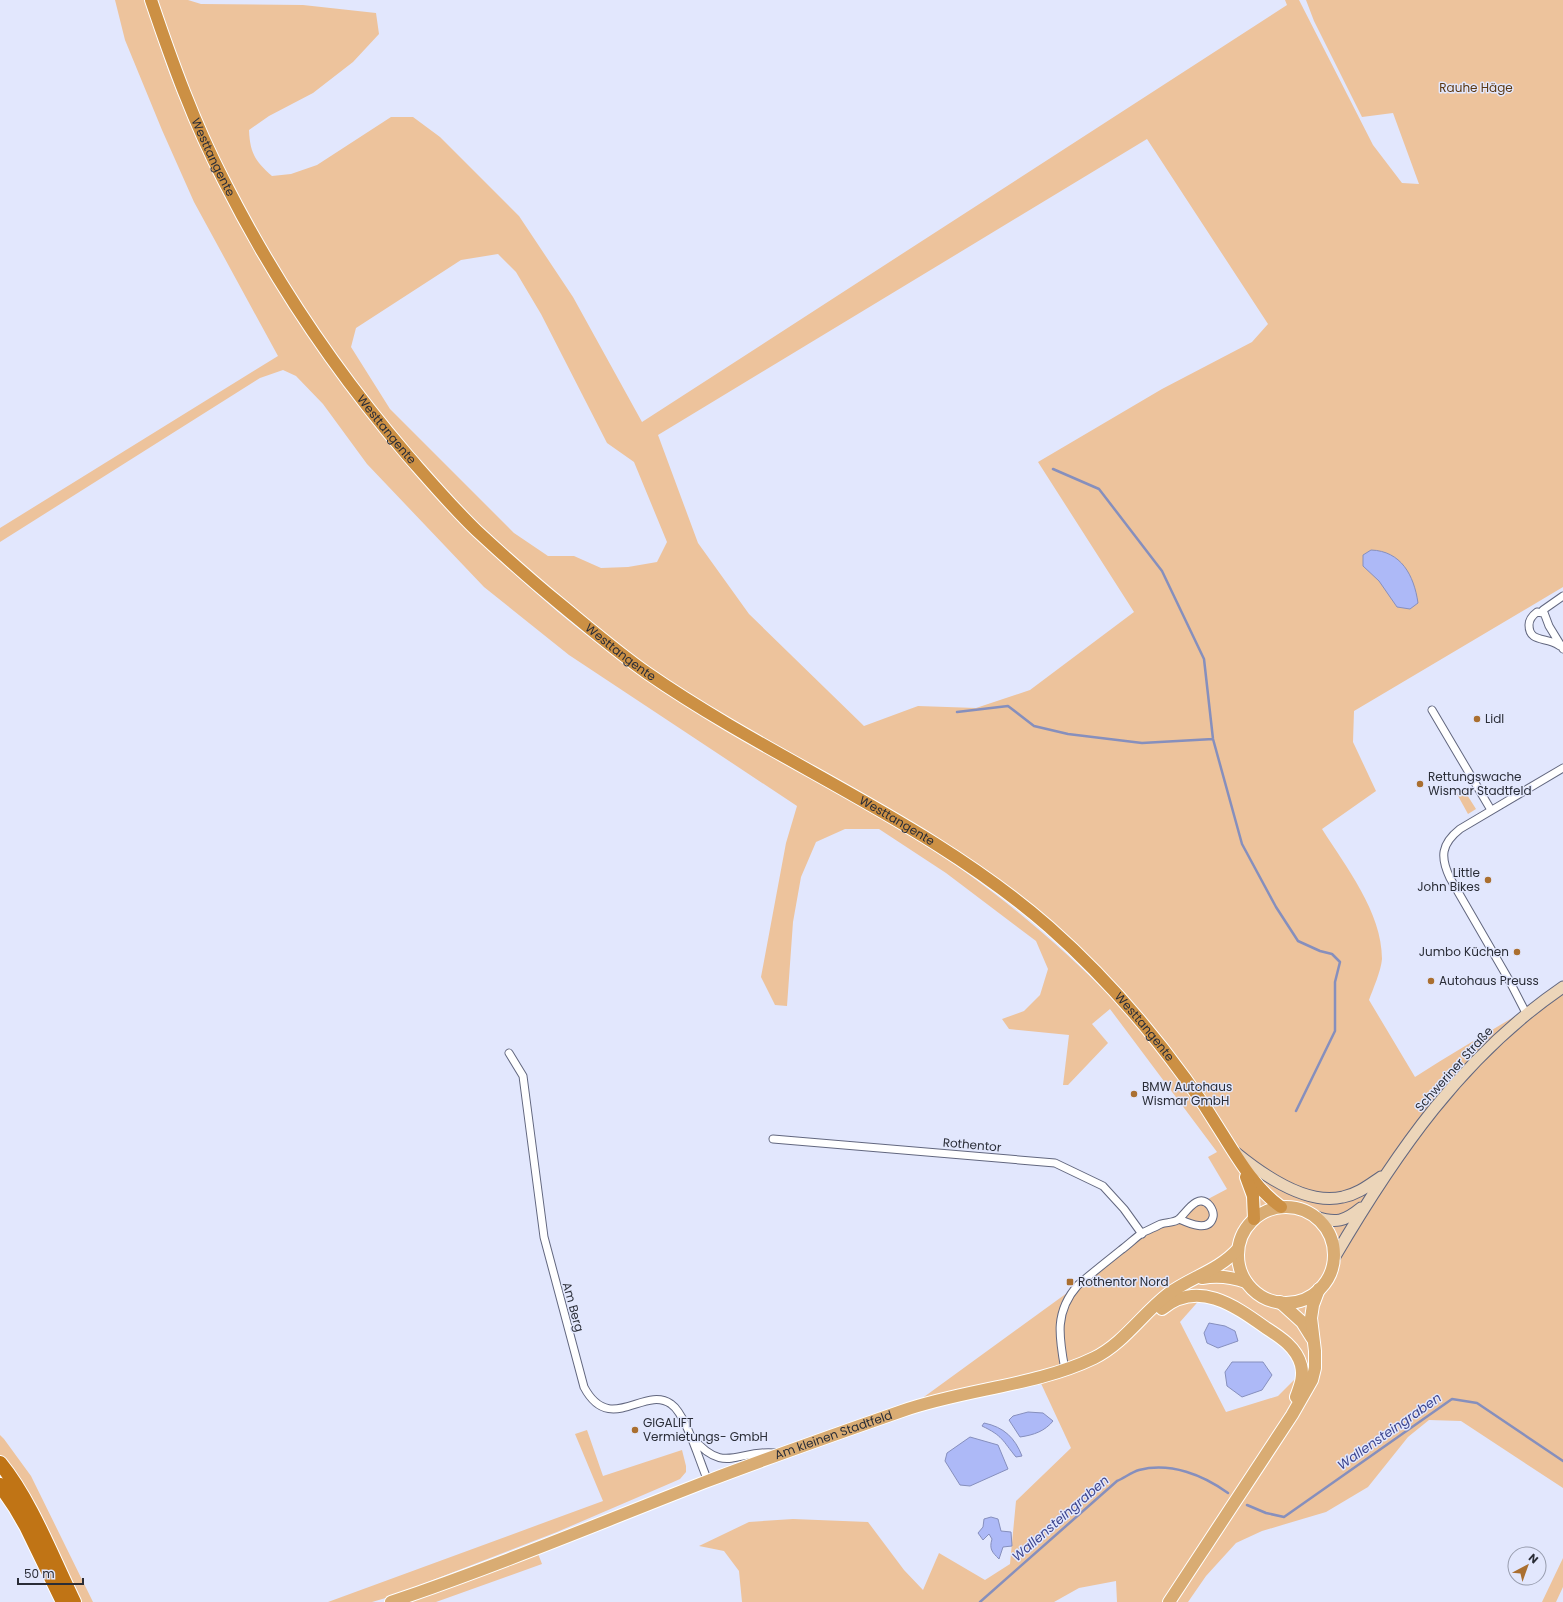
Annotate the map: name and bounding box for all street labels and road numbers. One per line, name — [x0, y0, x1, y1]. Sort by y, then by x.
street label: Westtangente — [188, 115, 239, 199]
street label: Westtangente — [353, 391, 420, 468]
street label: Westtangente — [582, 619, 659, 685]
street label: Westtangente — [856, 791, 938, 849]
street label: Westtangente — [1111, 988, 1179, 1065]
street label: Schweriner Straße — [1411, 1022, 1496, 1115]
street label: Rothentor — [942, 1133, 1003, 1156]
street label: Am Berg — [559, 1280, 588, 1334]
street label: Am kleinen Stadtfeld — [772, 1406, 895, 1463]

